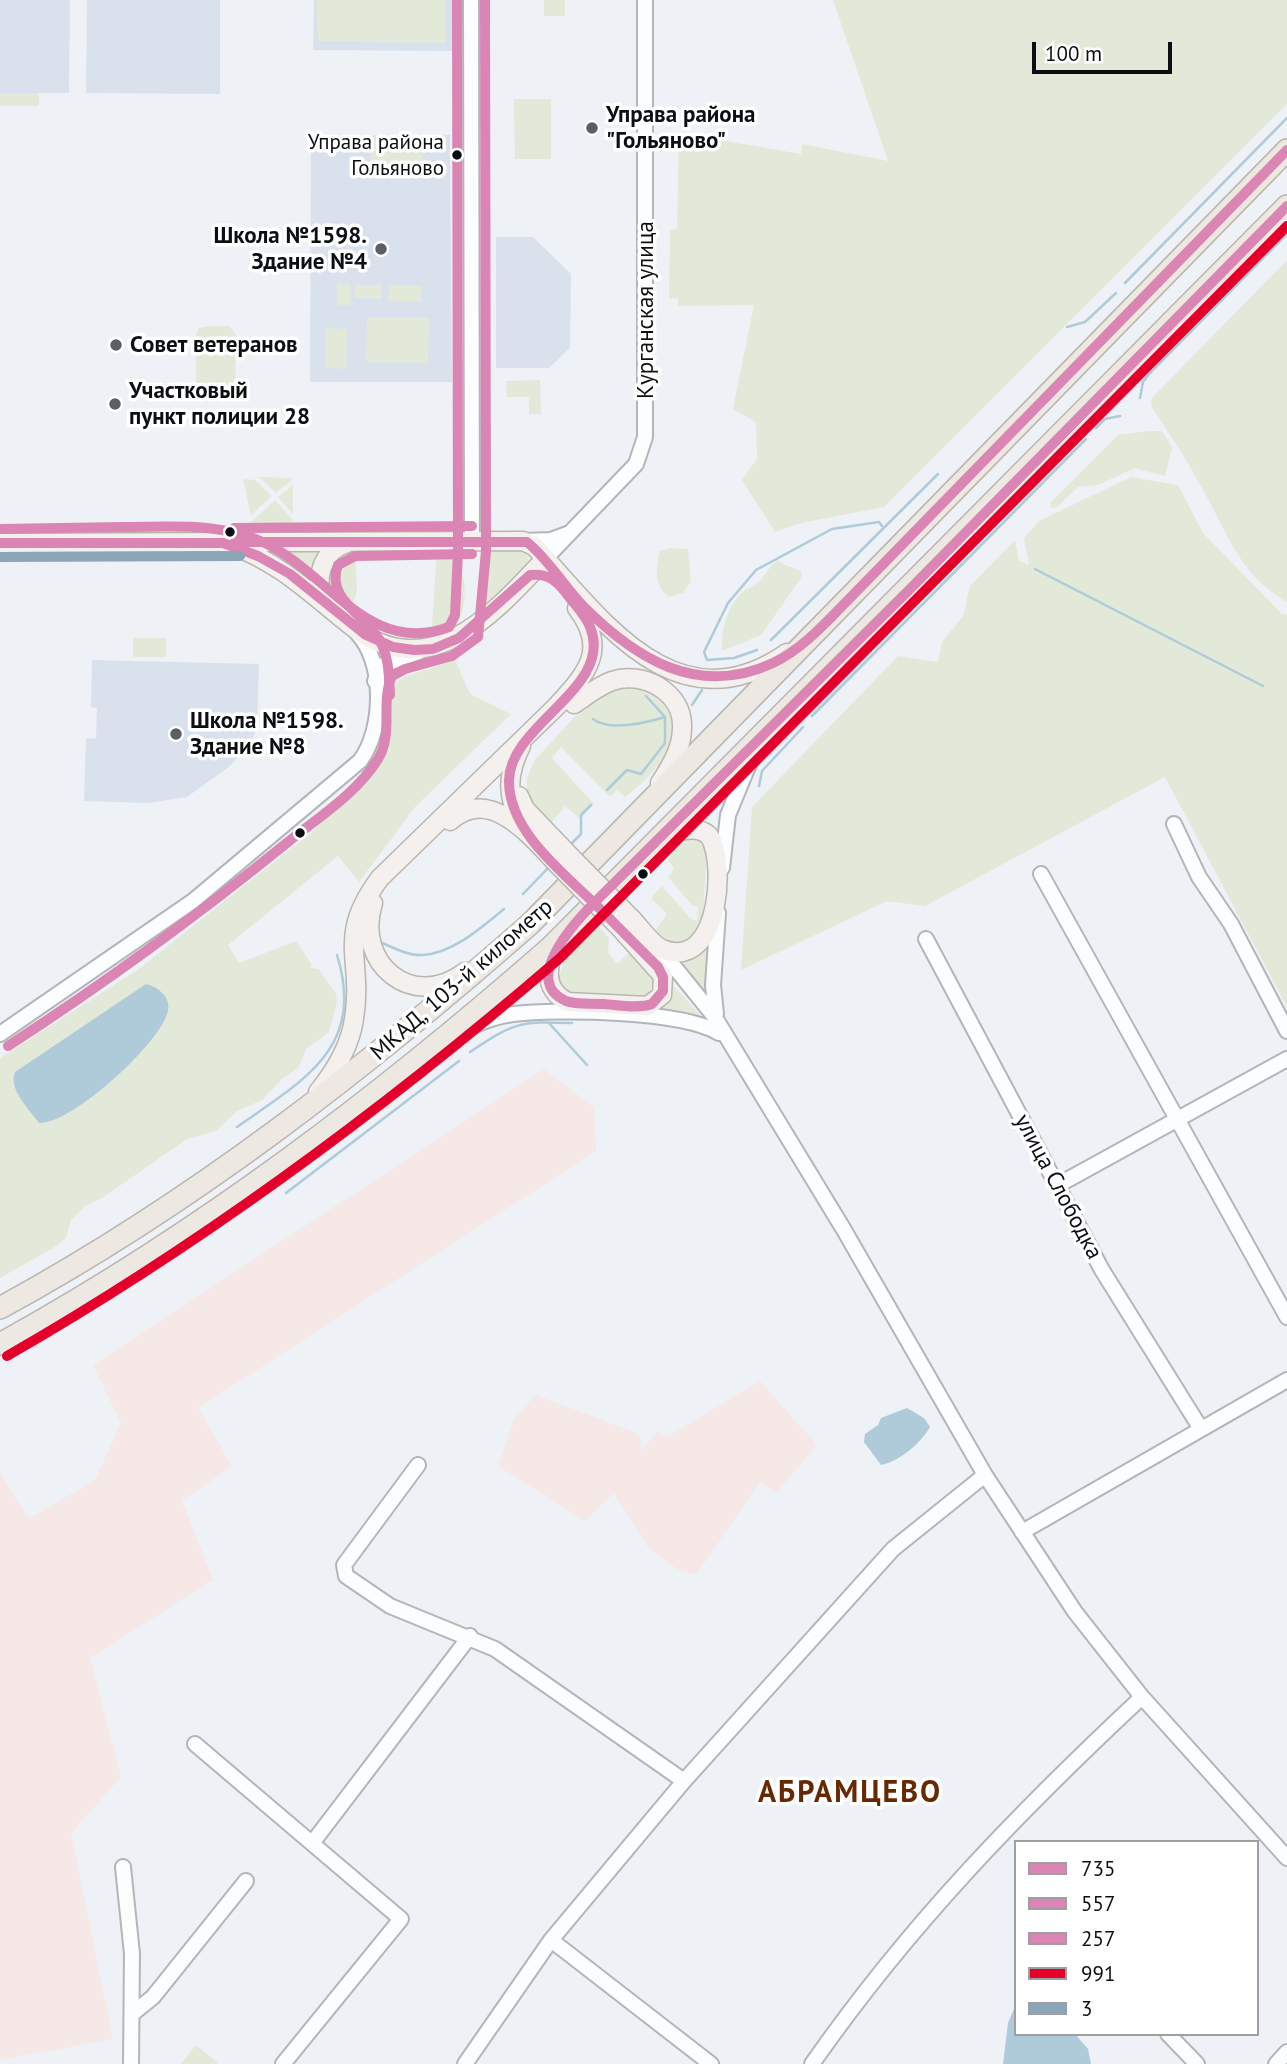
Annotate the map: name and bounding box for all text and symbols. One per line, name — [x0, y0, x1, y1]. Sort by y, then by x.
scale bar — [1035, 28, 1175, 72]
text: 100 m — [1045, 40, 1102, 67]
place label: Управа района "Гольяново" — [606, 101, 755, 155]
marker: Управа района "Гольяново" — [584, 120, 600, 136]
place label: Управа района Гольяново — [308, 130, 444, 180]
marker: Управа района Гольяново — [450, 148, 464, 162]
street label: Курганская улица — [632, 221, 660, 399]
place label: Школа №1598. Здание №4 — [213, 222, 367, 276]
marker: Школа №1598. Здание №4 — [373, 241, 389, 257]
place label: Совет ветеранов — [130, 331, 298, 359]
marker: Совет ветеранов — [108, 337, 124, 353]
place label: Участковый пункт полиции 28 — [129, 377, 310, 431]
marker: Участковый пункт полиции 28 — [107, 396, 123, 412]
unlabelled marker — [223, 525, 237, 539]
place label: Школа №1598. Здание №8 — [190, 707, 344, 761]
marker: Школа №1598. Здание №8 — [168, 726, 184, 742]
unlabelled marker — [293, 826, 307, 840]
unlabelled marker — [636, 867, 650, 881]
street label: МКАД, 103-й километр — [365, 893, 559, 1067]
street label: улица Слободка — [1008, 1110, 1108, 1264]
district label: АБРАМЦЕВО — [759, 1775, 941, 1811]
legend — [1014, 1840, 1259, 2036]
text: 735 — [1081, 1855, 1115, 1882]
text: 557 — [1081, 1890, 1115, 1917]
text: 257 — [1081, 1925, 1115, 1952]
text: 991 — [1081, 1960, 1115, 1987]
text: 3 — [1081, 1995, 1092, 2022]

